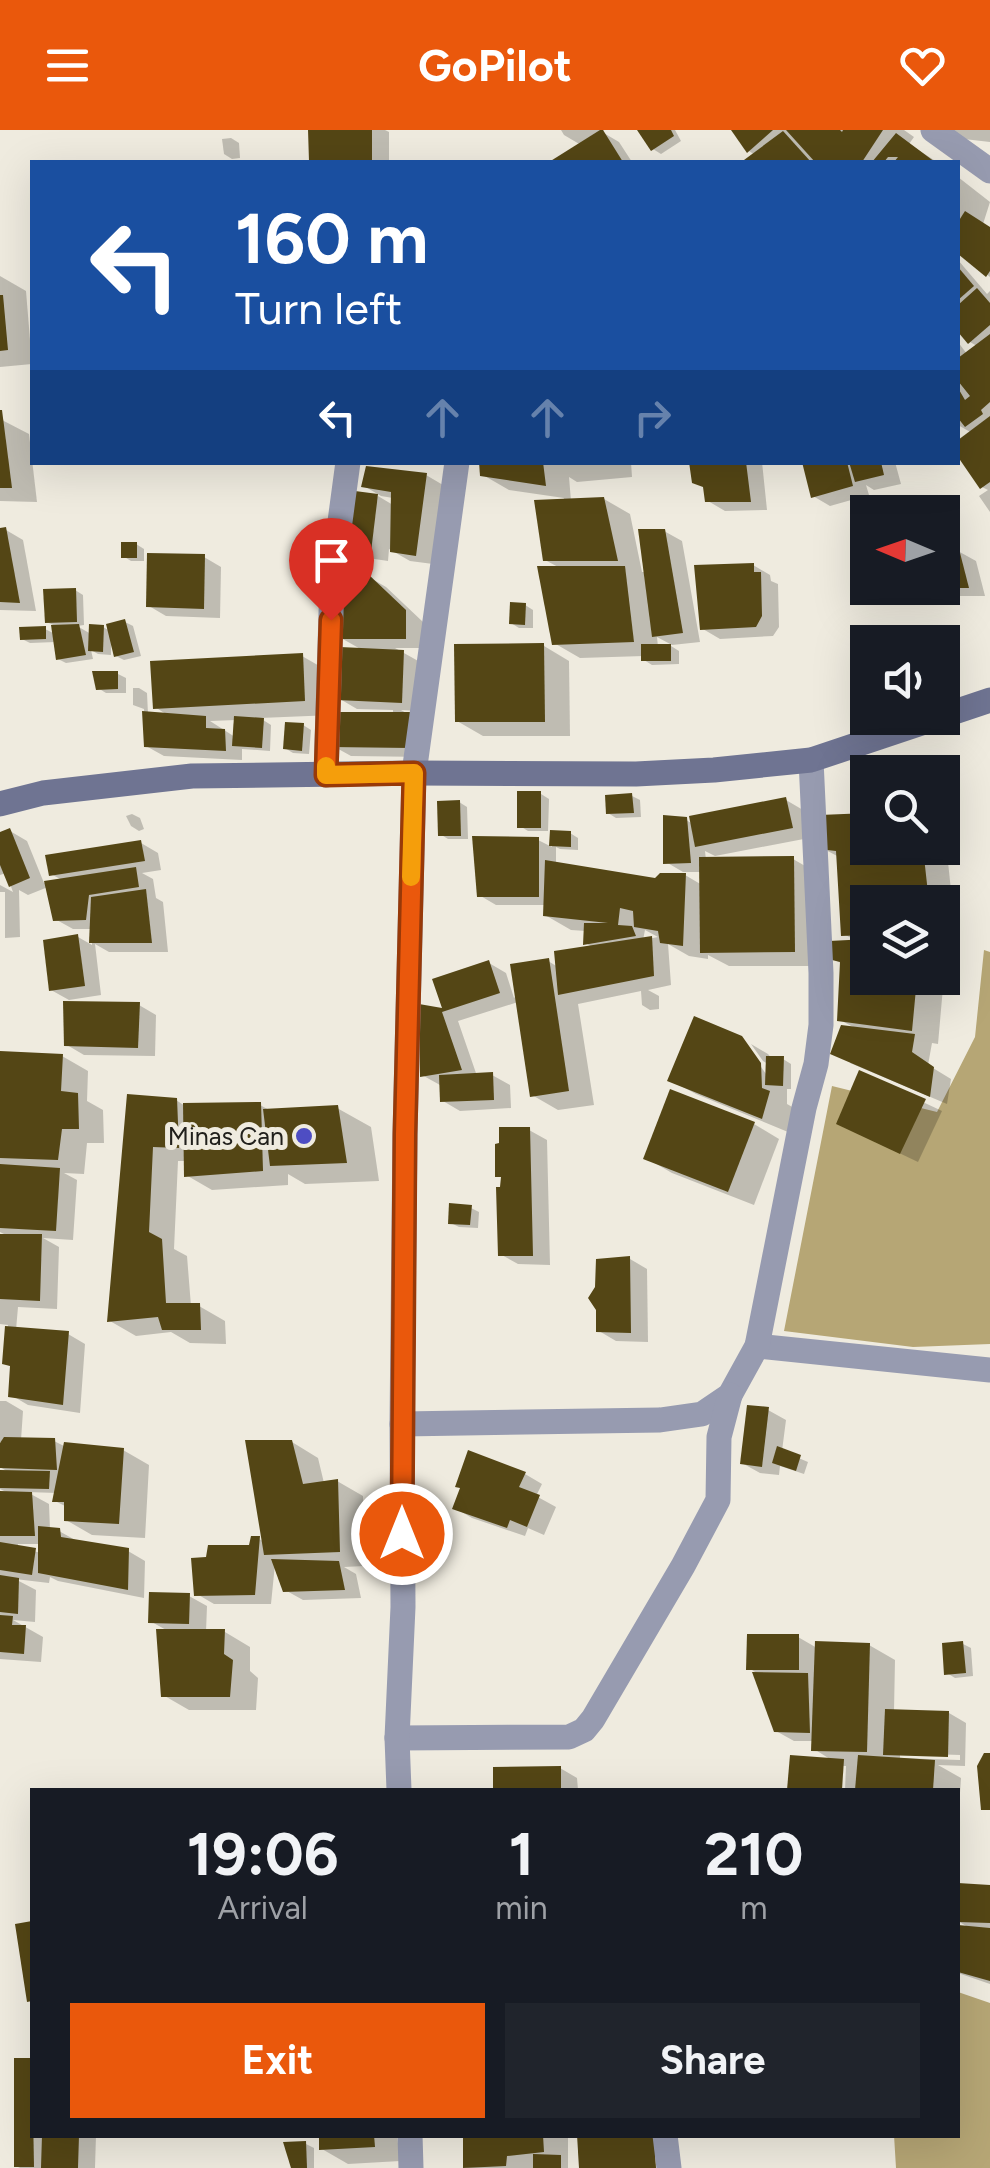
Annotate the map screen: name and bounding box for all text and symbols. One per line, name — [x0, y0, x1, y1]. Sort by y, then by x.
icon: menu — [40, 38, 95, 93]
text: GoPilot — [418, 38, 572, 92]
icon: heart — [895, 38, 950, 93]
text: 160 m — [235, 196, 428, 281]
icon: left — [70, 200, 200, 330]
text: Turn left — [235, 281, 402, 335]
icon: left — [310, 390, 365, 445]
icon: ahead — [415, 390, 470, 445]
icon: ahead — [520, 390, 575, 445]
icon: right — [625, 390, 680, 445]
north arrow — [850, 495, 960, 605]
map controls — [850, 495, 960, 995]
pin — [289, 518, 374, 621]
icon: arrive — [304, 533, 359, 588]
button: sound — [850, 625, 960, 735]
button: search — [850, 755, 960, 865]
button: layers — [850, 885, 960, 995]
place label: Minas Can — [168, 1121, 284, 1151]
marker: Minas Can — [293, 1125, 315, 1147]
position arrow — [350, 1482, 454, 1586]
text: 19:06 — [187, 1818, 339, 1890]
text: 1 — [509, 1818, 534, 1890]
text: 210 — [704, 1818, 803, 1890]
text: Arrival — [217, 1889, 308, 1927]
text: min — [495, 1889, 548, 1927]
text: m — [740, 1889, 767, 1927]
button: Exit — [70, 2003, 485, 2118]
button: Share — [505, 2003, 920, 2118]

